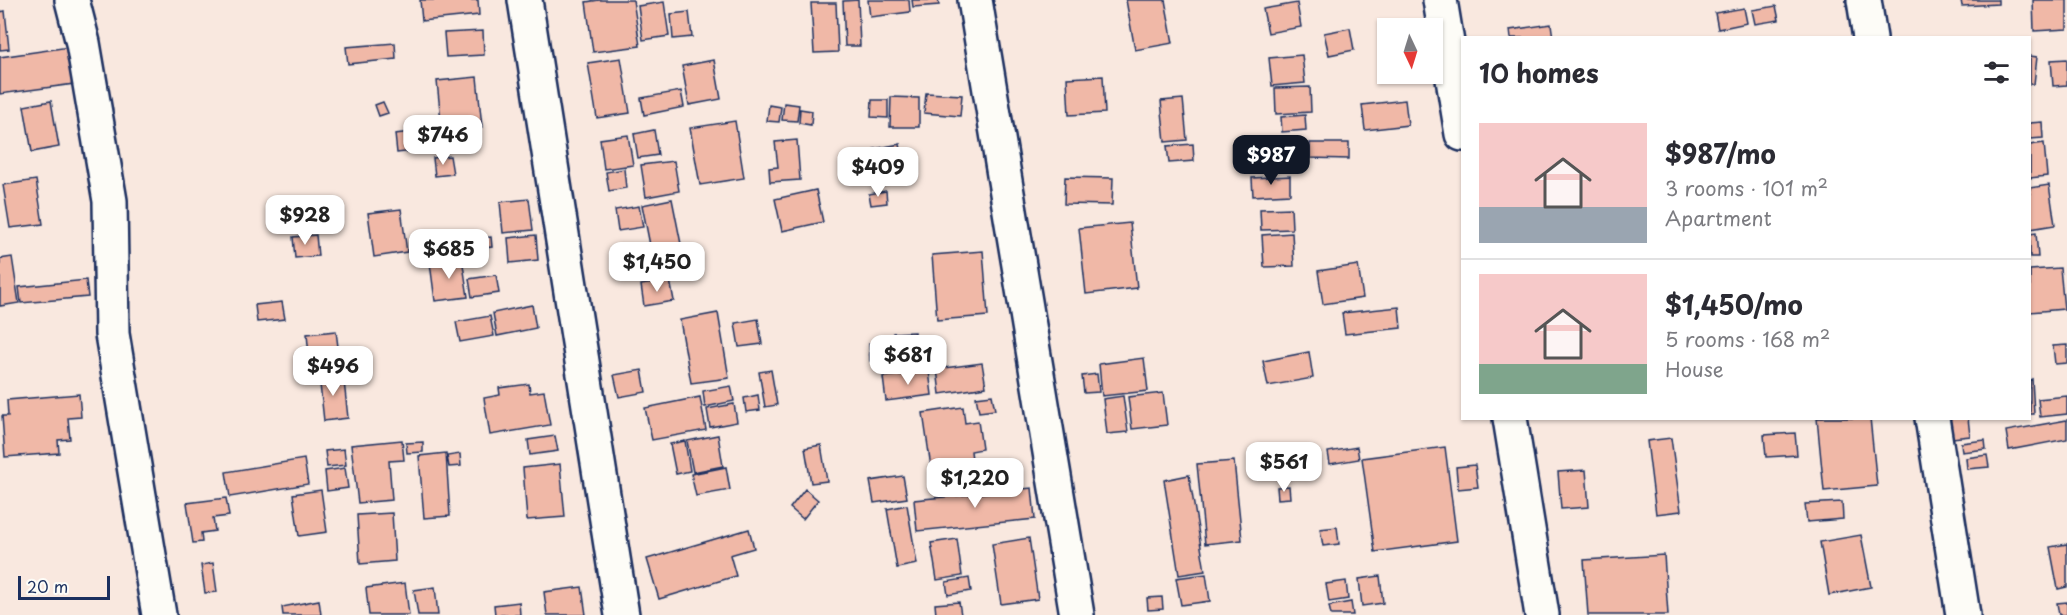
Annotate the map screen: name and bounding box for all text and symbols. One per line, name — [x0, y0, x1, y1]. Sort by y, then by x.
north arrow — [1377, 18, 1443, 84]
map controls — [1377, 18, 1443, 84]
text: 10 homes — [1479, 53, 1599, 92]
icon: filters — [1980, 56, 2013, 89]
pin: $746 — [407, 115, 479, 166]
text: $746 — [417, 119, 469, 149]
text: $987/mo — [1665, 134, 1776, 173]
pin: $987 — [1235, 135, 1307, 186]
text: $987 — [1247, 139, 1295, 169]
pin: $409 — [842, 147, 914, 198]
icon: home — [1527, 147, 1599, 219]
text: $409 — [851, 151, 905, 181]
text: 3 rooms · 101 m² — [1665, 173, 1828, 203]
pin: $928 — [269, 195, 341, 246]
text: $928 — [280, 199, 330, 229]
text: Apartment — [1665, 203, 1772, 233]
pin: $685 — [413, 229, 485, 280]
text: $685 — [423, 233, 475, 263]
pin: $1,450 — [608, 242, 706, 293]
text: $1,450 — [623, 246, 691, 276]
text: $1,450/mo — [1665, 285, 1803, 324]
icon: home — [1527, 298, 1599, 370]
text: 5 rooms · 168 m² — [1665, 324, 1830, 354]
pin: $681 — [872, 335, 944, 386]
text: $681 — [884, 339, 932, 369]
pin: $496 — [297, 346, 369, 397]
text: $496 — [307, 350, 359, 380]
text: House — [1665, 354, 1724, 384]
pin: $561 — [1248, 442, 1320, 493]
text: $561 — [1260, 446, 1308, 476]
pin: $1,220 — [926, 458, 1024, 509]
text: $1,220 — [941, 462, 1009, 492]
scale bar — [18, 573, 110, 600]
text: 20 m — [27, 574, 68, 598]

